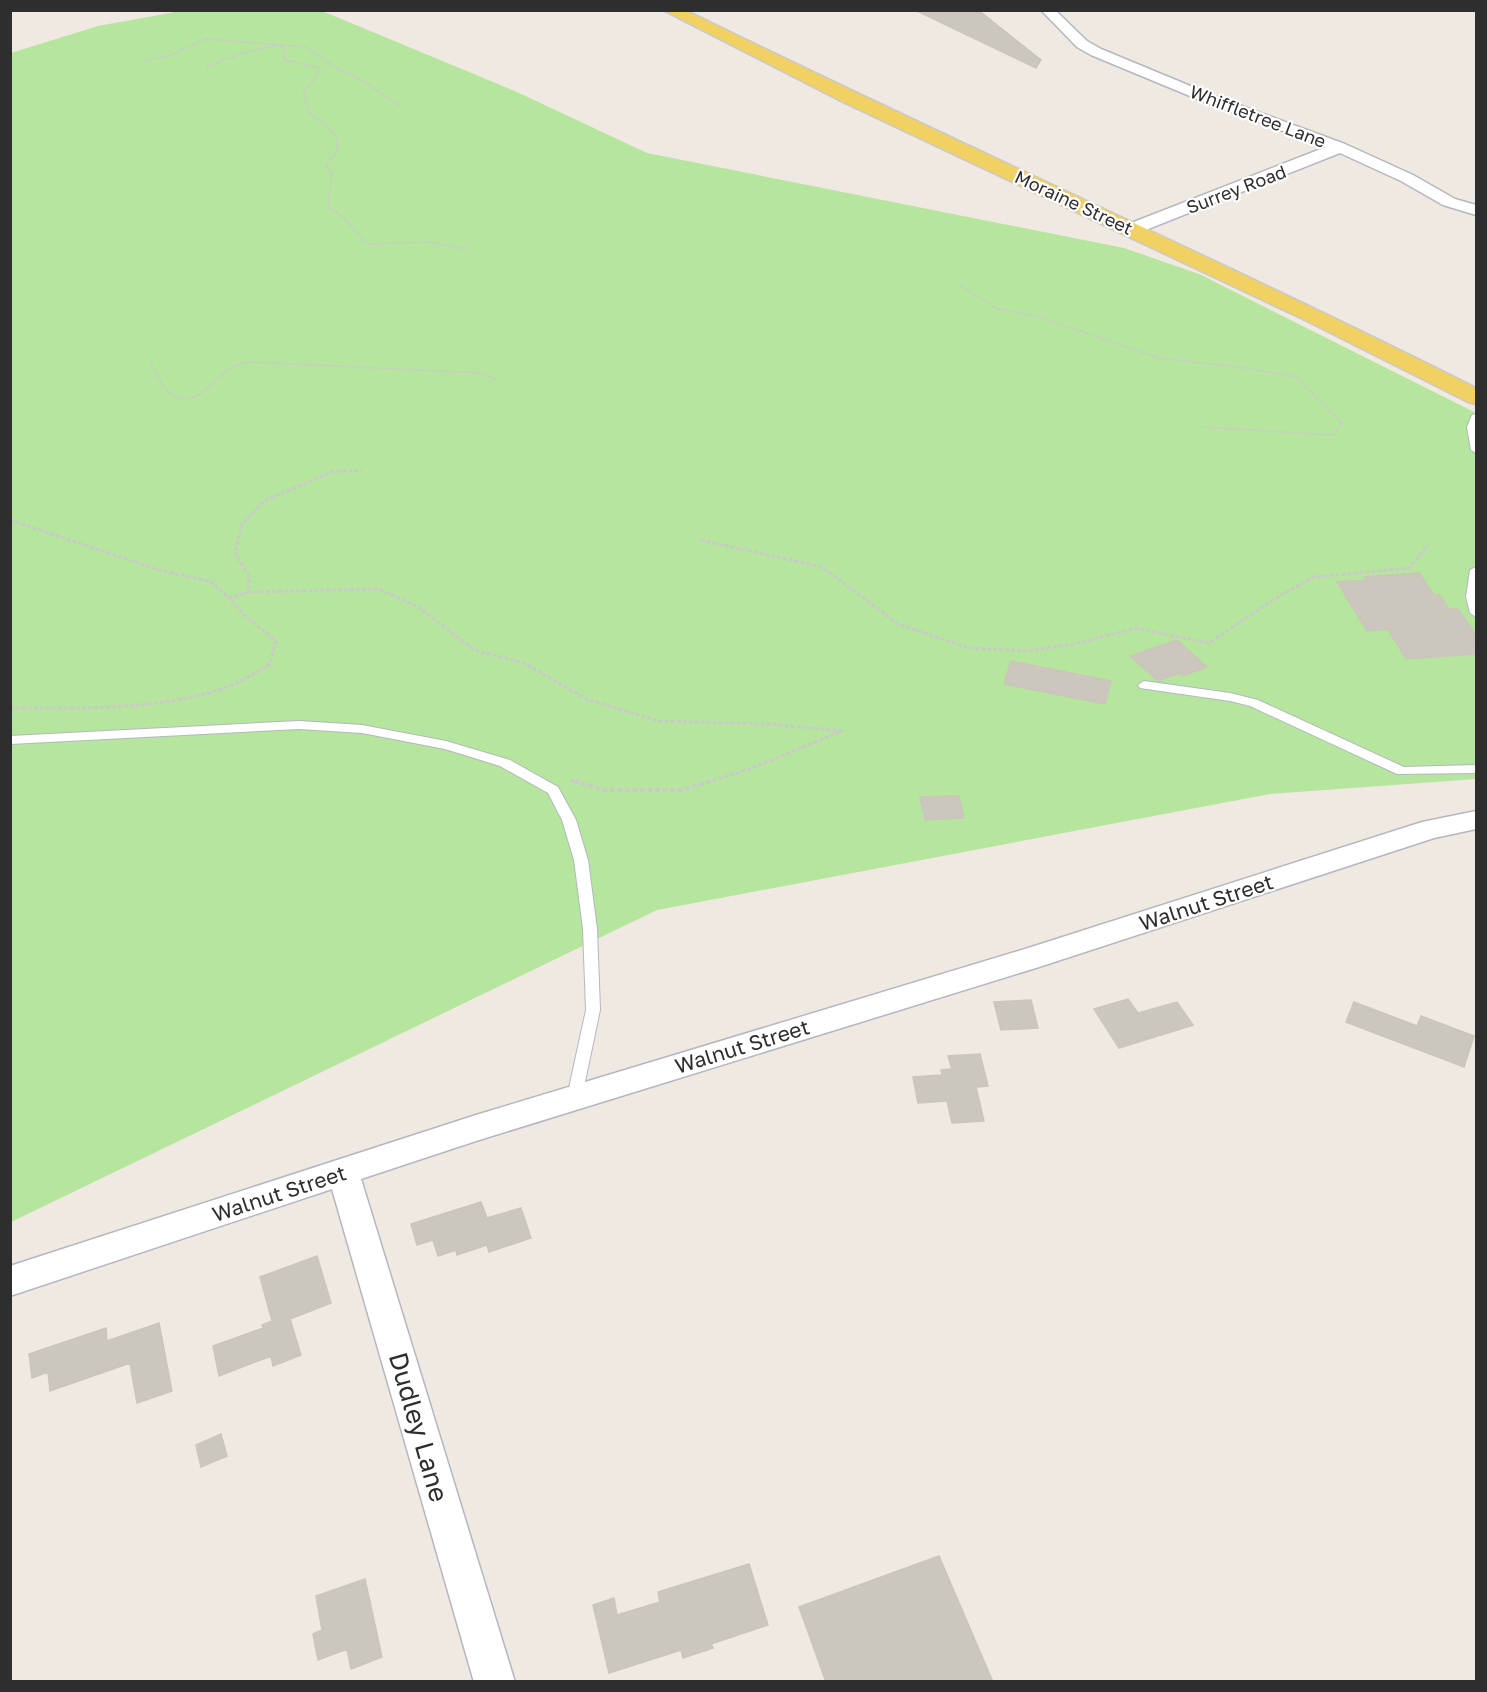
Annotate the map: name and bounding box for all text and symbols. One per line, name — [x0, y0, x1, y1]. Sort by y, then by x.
street label: Whiffletree Lane — [1187, 80, 1329, 152]
street label: Surrey Road — [1183, 160, 1289, 218]
street label: Moraine Street — [1012, 165, 1136, 239]
street label: Walnut Street — [1136, 868, 1276, 936]
street label: Walnut Street — [672, 1013, 812, 1079]
street label: Walnut Street — [209, 1159, 349, 1227]
street label: Dudley Lane — [383, 1348, 455, 1506]

